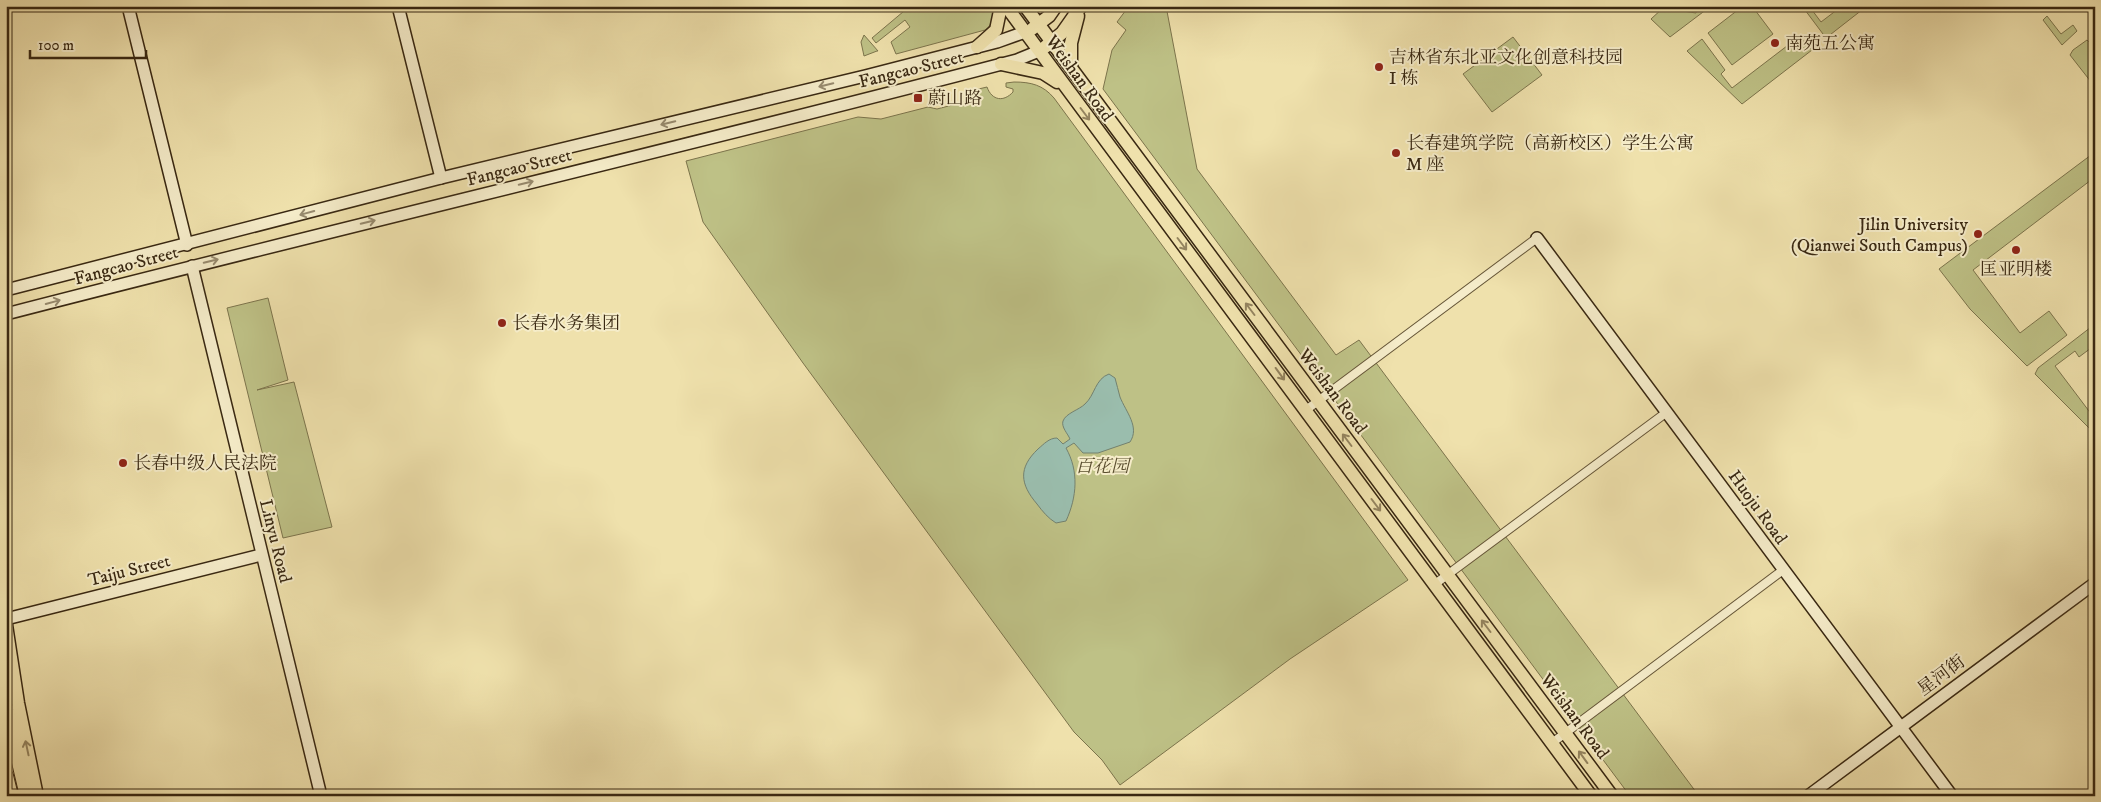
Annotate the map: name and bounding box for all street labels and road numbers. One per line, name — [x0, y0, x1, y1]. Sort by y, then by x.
street label: Weishan Road — [1040, 30, 1118, 126]
street label: Fangcao Street — [857, 46, 966, 94]
street label: Fangcao Street — [465, 144, 574, 192]
street label: Fangcao Street — [72, 241, 181, 290]
street label: Weishan Road — [1292, 344, 1371, 439]
street label: Huoju Road — [1723, 466, 1792, 549]
street label: Linyu Road — [254, 497, 296, 585]
street label: Taiju Street — [86, 550, 173, 592]
street label: 星河街 — [1913, 651, 1970, 701]
street label: Weishan Road — [1534, 669, 1613, 764]

